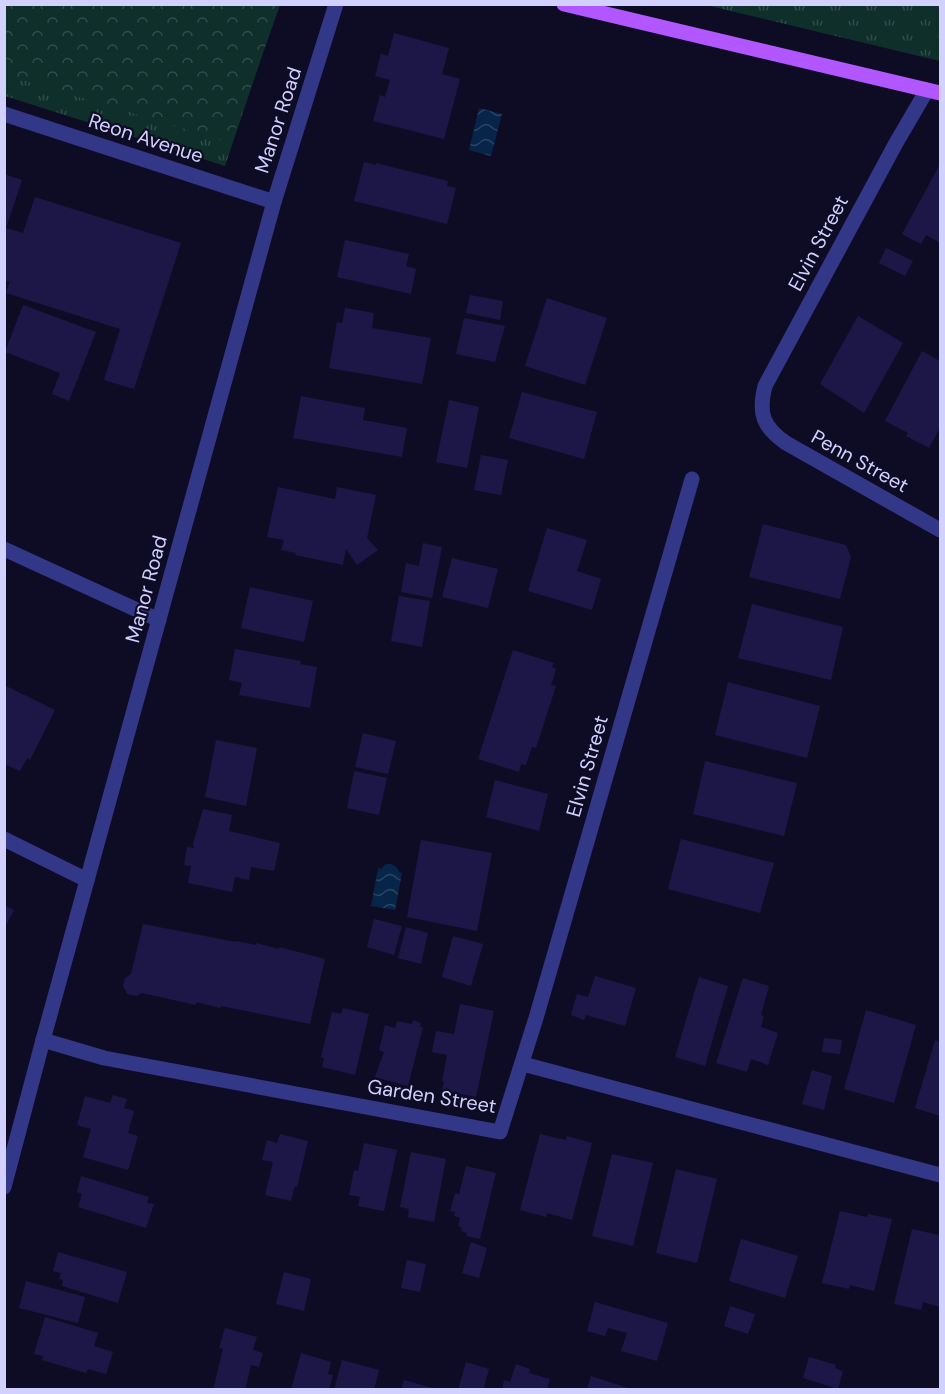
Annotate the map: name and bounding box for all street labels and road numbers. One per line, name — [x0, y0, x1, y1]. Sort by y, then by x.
street label: Manor Road — [249, 64, 307, 176]
street label: Reon Avenue — [85, 107, 207, 169]
street label: Elvin Street — [782, 191, 854, 295]
street label: Penn Street — [807, 424, 913, 498]
street label: Manor Road — [119, 532, 173, 646]
street label: Elvin Street — [560, 712, 614, 820]
street label: Garden Street — [366, 1073, 499, 1119]

